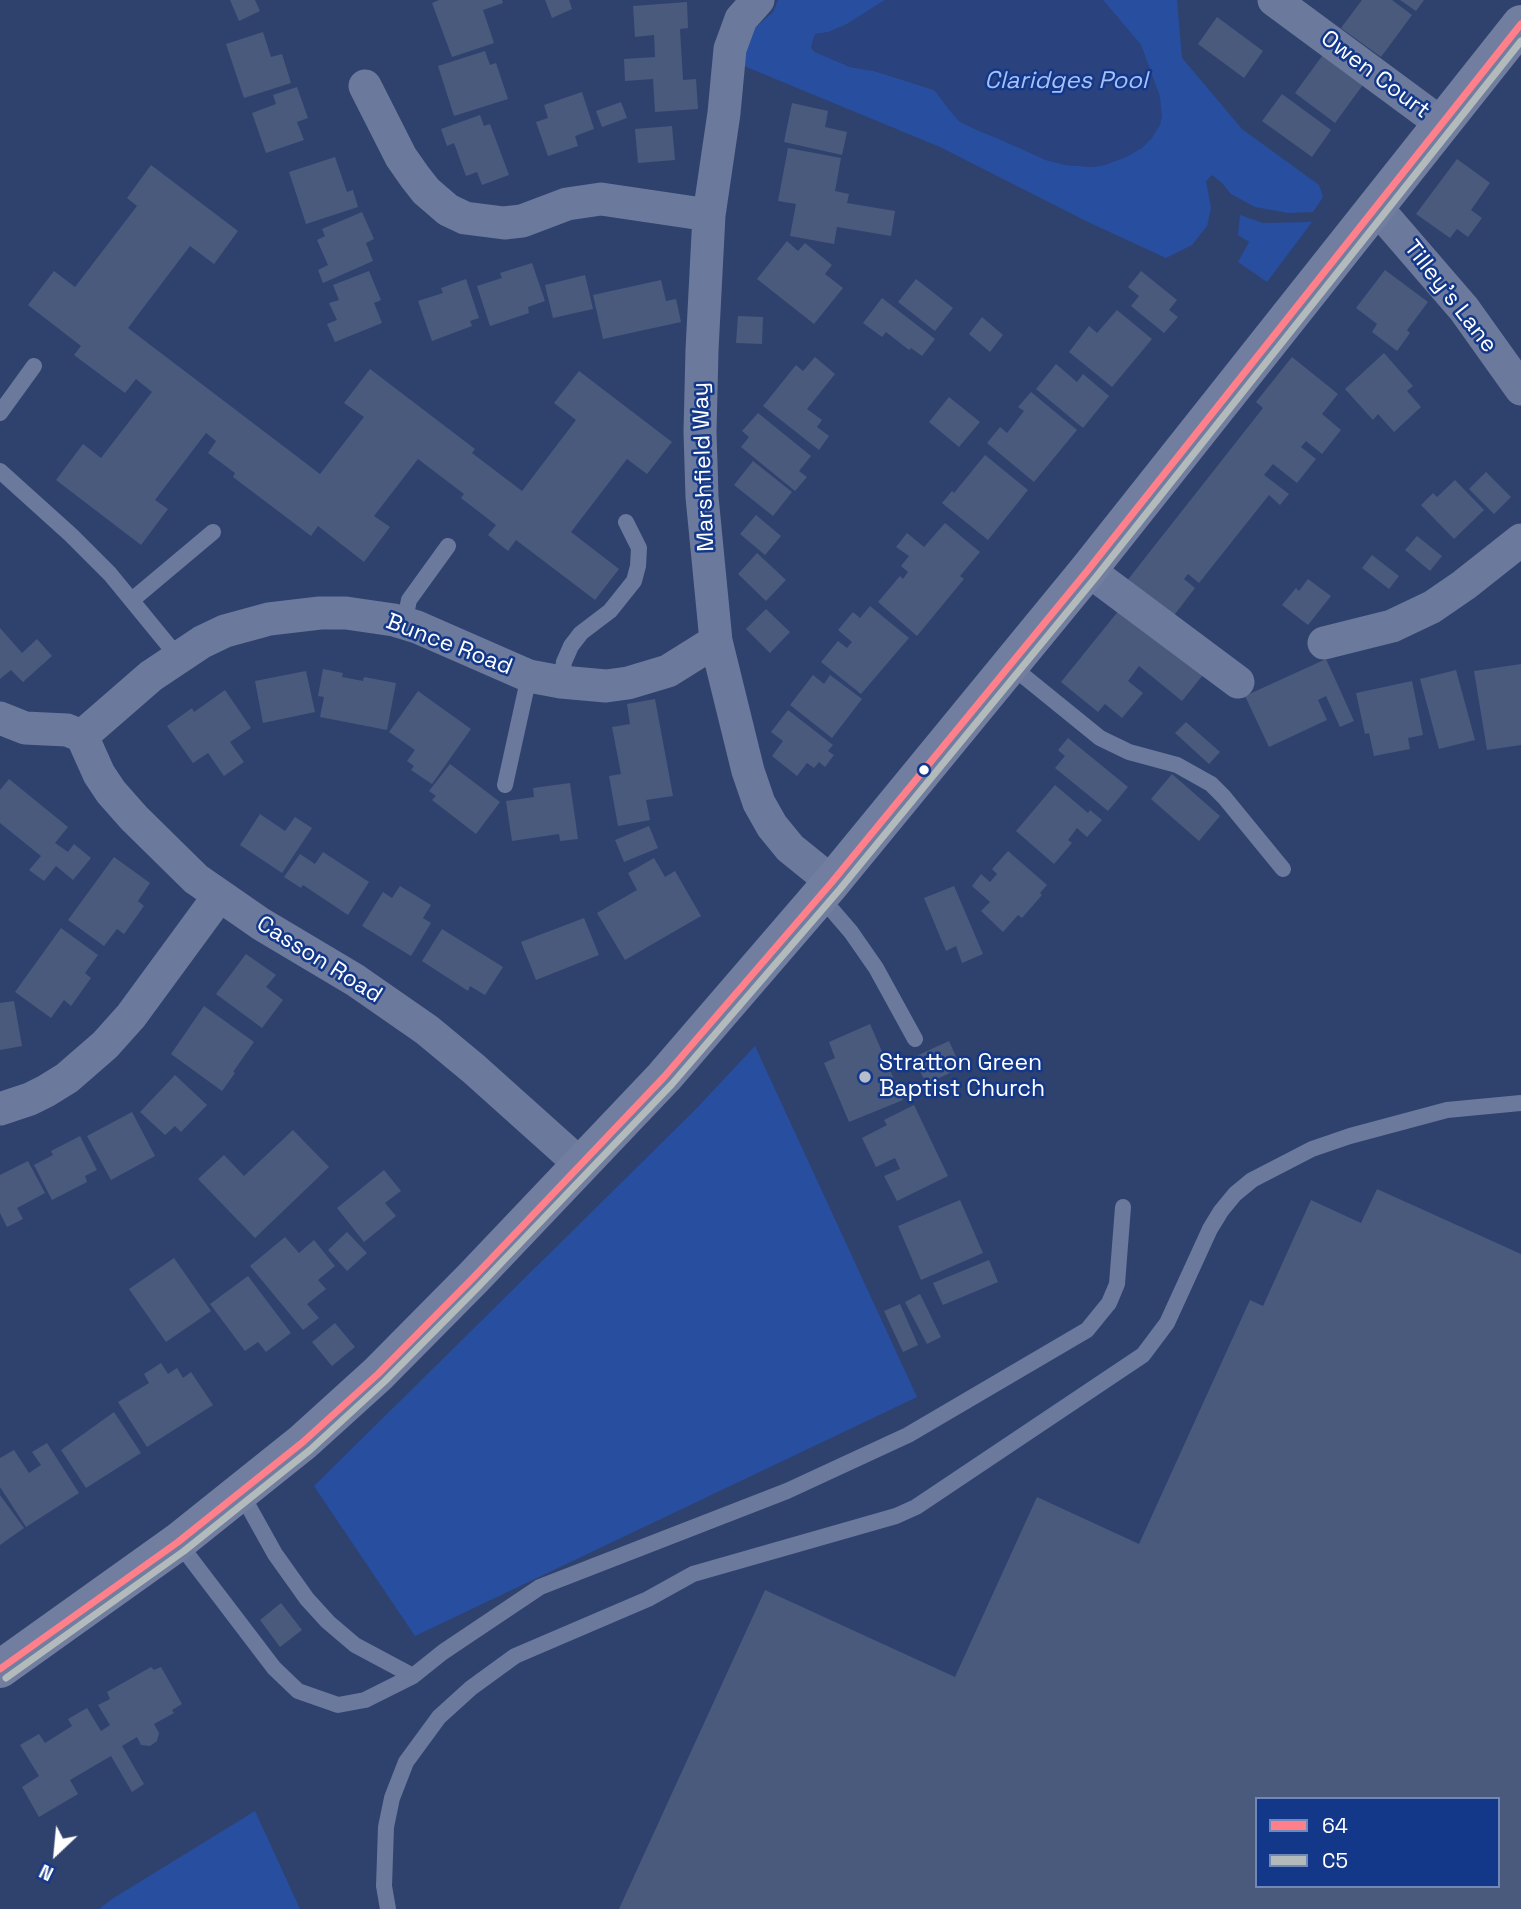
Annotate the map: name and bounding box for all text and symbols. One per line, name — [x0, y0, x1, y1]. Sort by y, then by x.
street label: Owen Court — [1315, 25, 1435, 125]
water label: Claridges Pool — [984, 67, 1148, 95]
street label: Tilley's Lane — [1398, 235, 1502, 359]
street label: Marshfield Way — [687, 382, 721, 552]
street label: Bunce Road — [382, 608, 516, 682]
unlabelled marker — [917, 763, 931, 777]
street label: Casson Road — [251, 910, 387, 1010]
place label: Stratton Green Baptist Church — [879, 1050, 1045, 1104]
marker: Stratton Green Baptist Church — [857, 1069, 873, 1085]
legend — [1255, 1797, 1500, 1888]
text: 64 — [1322, 1812, 1348, 1839]
north arrow — [21, 1818, 91, 1888]
text: C5 — [1322, 1847, 1348, 1874]
text: N — [35, 1858, 58, 1886]

